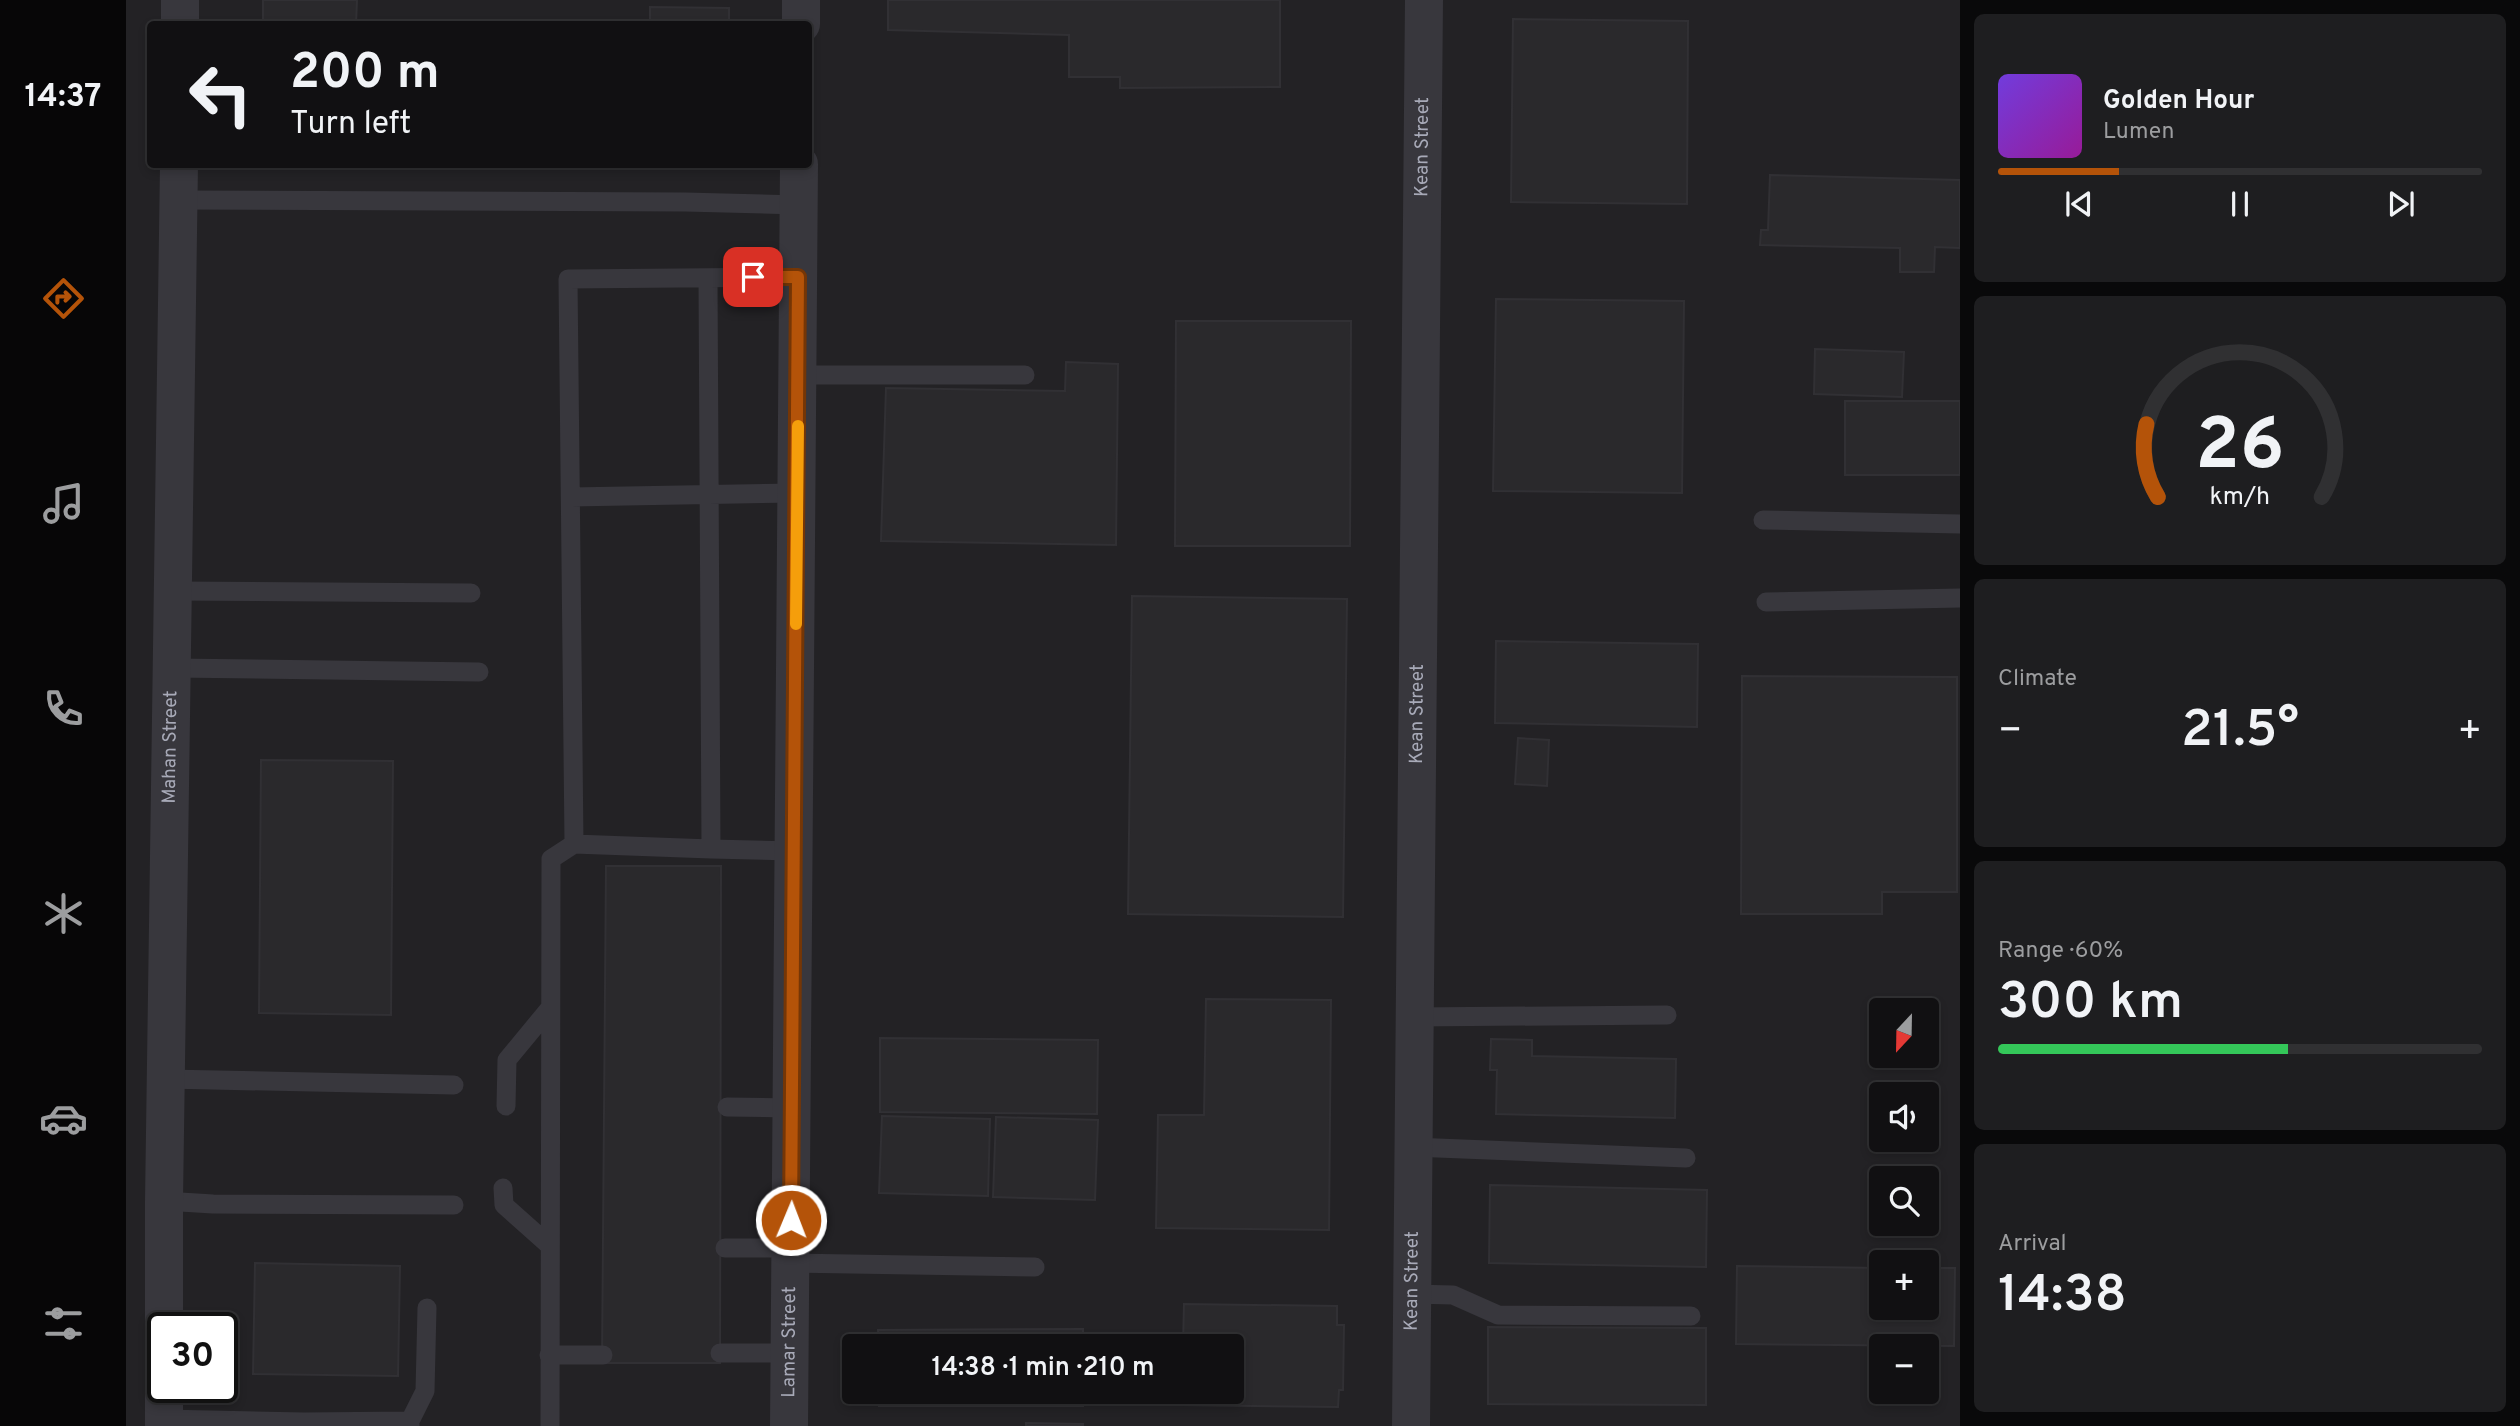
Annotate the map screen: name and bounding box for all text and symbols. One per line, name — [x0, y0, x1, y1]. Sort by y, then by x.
text: 200 m — [290, 44, 440, 106]
icon: left — [175, 49, 266, 140]
text: 14:37 — [24, 78, 102, 118]
text: Golden Hour — [2103, 85, 2254, 118]
street label: Kean Street — [1410, 97, 1435, 197]
text: Turn left — [290, 105, 411, 145]
text: Lumen — [2103, 118, 2174, 147]
icon: previous — [2060, 185, 2098, 223]
icon: pause — [2221, 185, 2259, 223]
icon: next — [2382, 185, 2420, 223]
pin — [723, 247, 783, 307]
icon: arrive — [734, 258, 772, 296]
icon: directions — [39, 274, 88, 323]
text: 26 — [2195, 403, 2285, 495]
icon: music — [39, 479, 88, 528]
text: km/h — [2210, 481, 2270, 513]
street label: Kean Street — [1405, 664, 1430, 764]
text: Climate — [1998, 665, 2077, 694]
icon: phone — [39, 684, 88, 733]
street label: Mahan Street — [158, 690, 183, 804]
text: 21.5° — [2181, 699, 2299, 765]
text: − — [1998, 708, 2023, 757]
text: + — [2457, 708, 2482, 757]
icon: climate — [39, 889, 88, 938]
text: Range · 60% — [1998, 937, 2123, 966]
text: 300 km — [1998, 971, 2183, 1037]
north arrow — [1869, 998, 1939, 1068]
map controls — [1869, 998, 1939, 1404]
button: sound — [1869, 1082, 1939, 1152]
icon: car — [39, 1094, 88, 1143]
button: search — [1869, 1166, 1939, 1236]
position arrow — [754, 1183, 828, 1257]
text: Arrival — [1998, 1230, 2067, 1259]
street label: Kean Street — [1400, 1231, 1425, 1331]
button: + — [1869, 1250, 1939, 1320]
text: 14:38 — [1998, 1264, 2127, 1330]
street label: Lamar Street — [777, 1286, 802, 1398]
icon: filters — [39, 1299, 88, 1348]
speed limit sign: 30 — [147, 1312, 238, 1403]
button: − — [1869, 1334, 1939, 1404]
text: 14:38 · 1 min · 210 m — [931, 1352, 1155, 1385]

